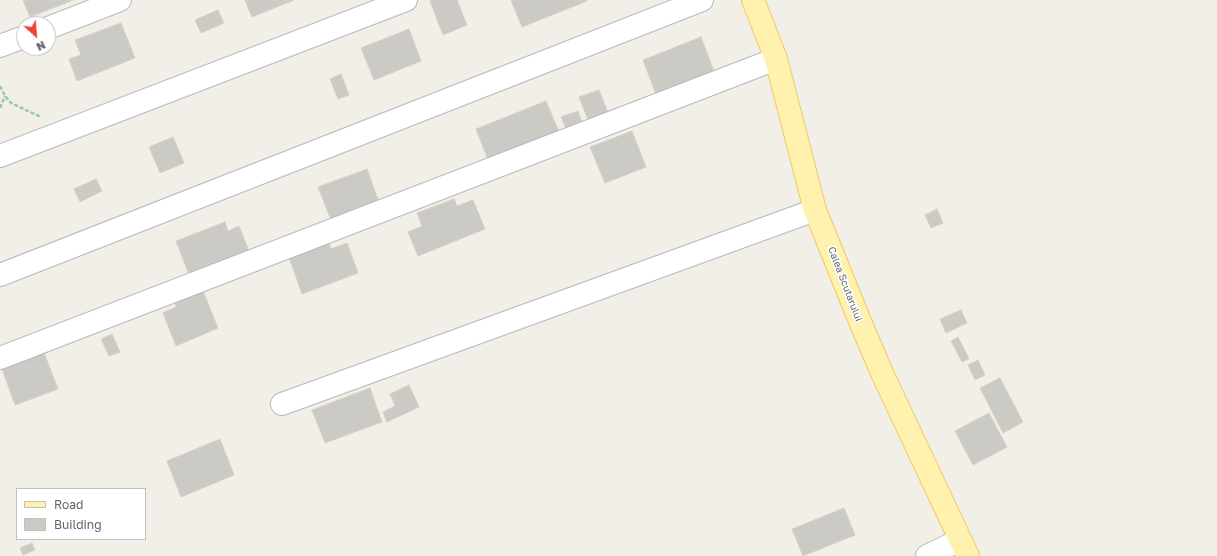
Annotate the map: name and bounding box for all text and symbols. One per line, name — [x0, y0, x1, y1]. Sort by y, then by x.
north arrow — [16, 16, 56, 56]
text: N — [34, 39, 48, 54]
street label: Calea Scutarului — [825, 245, 865, 323]
legend — [16, 488, 146, 540]
text: Road — [54, 497, 83, 512]
text: Building — [54, 517, 102, 532]

